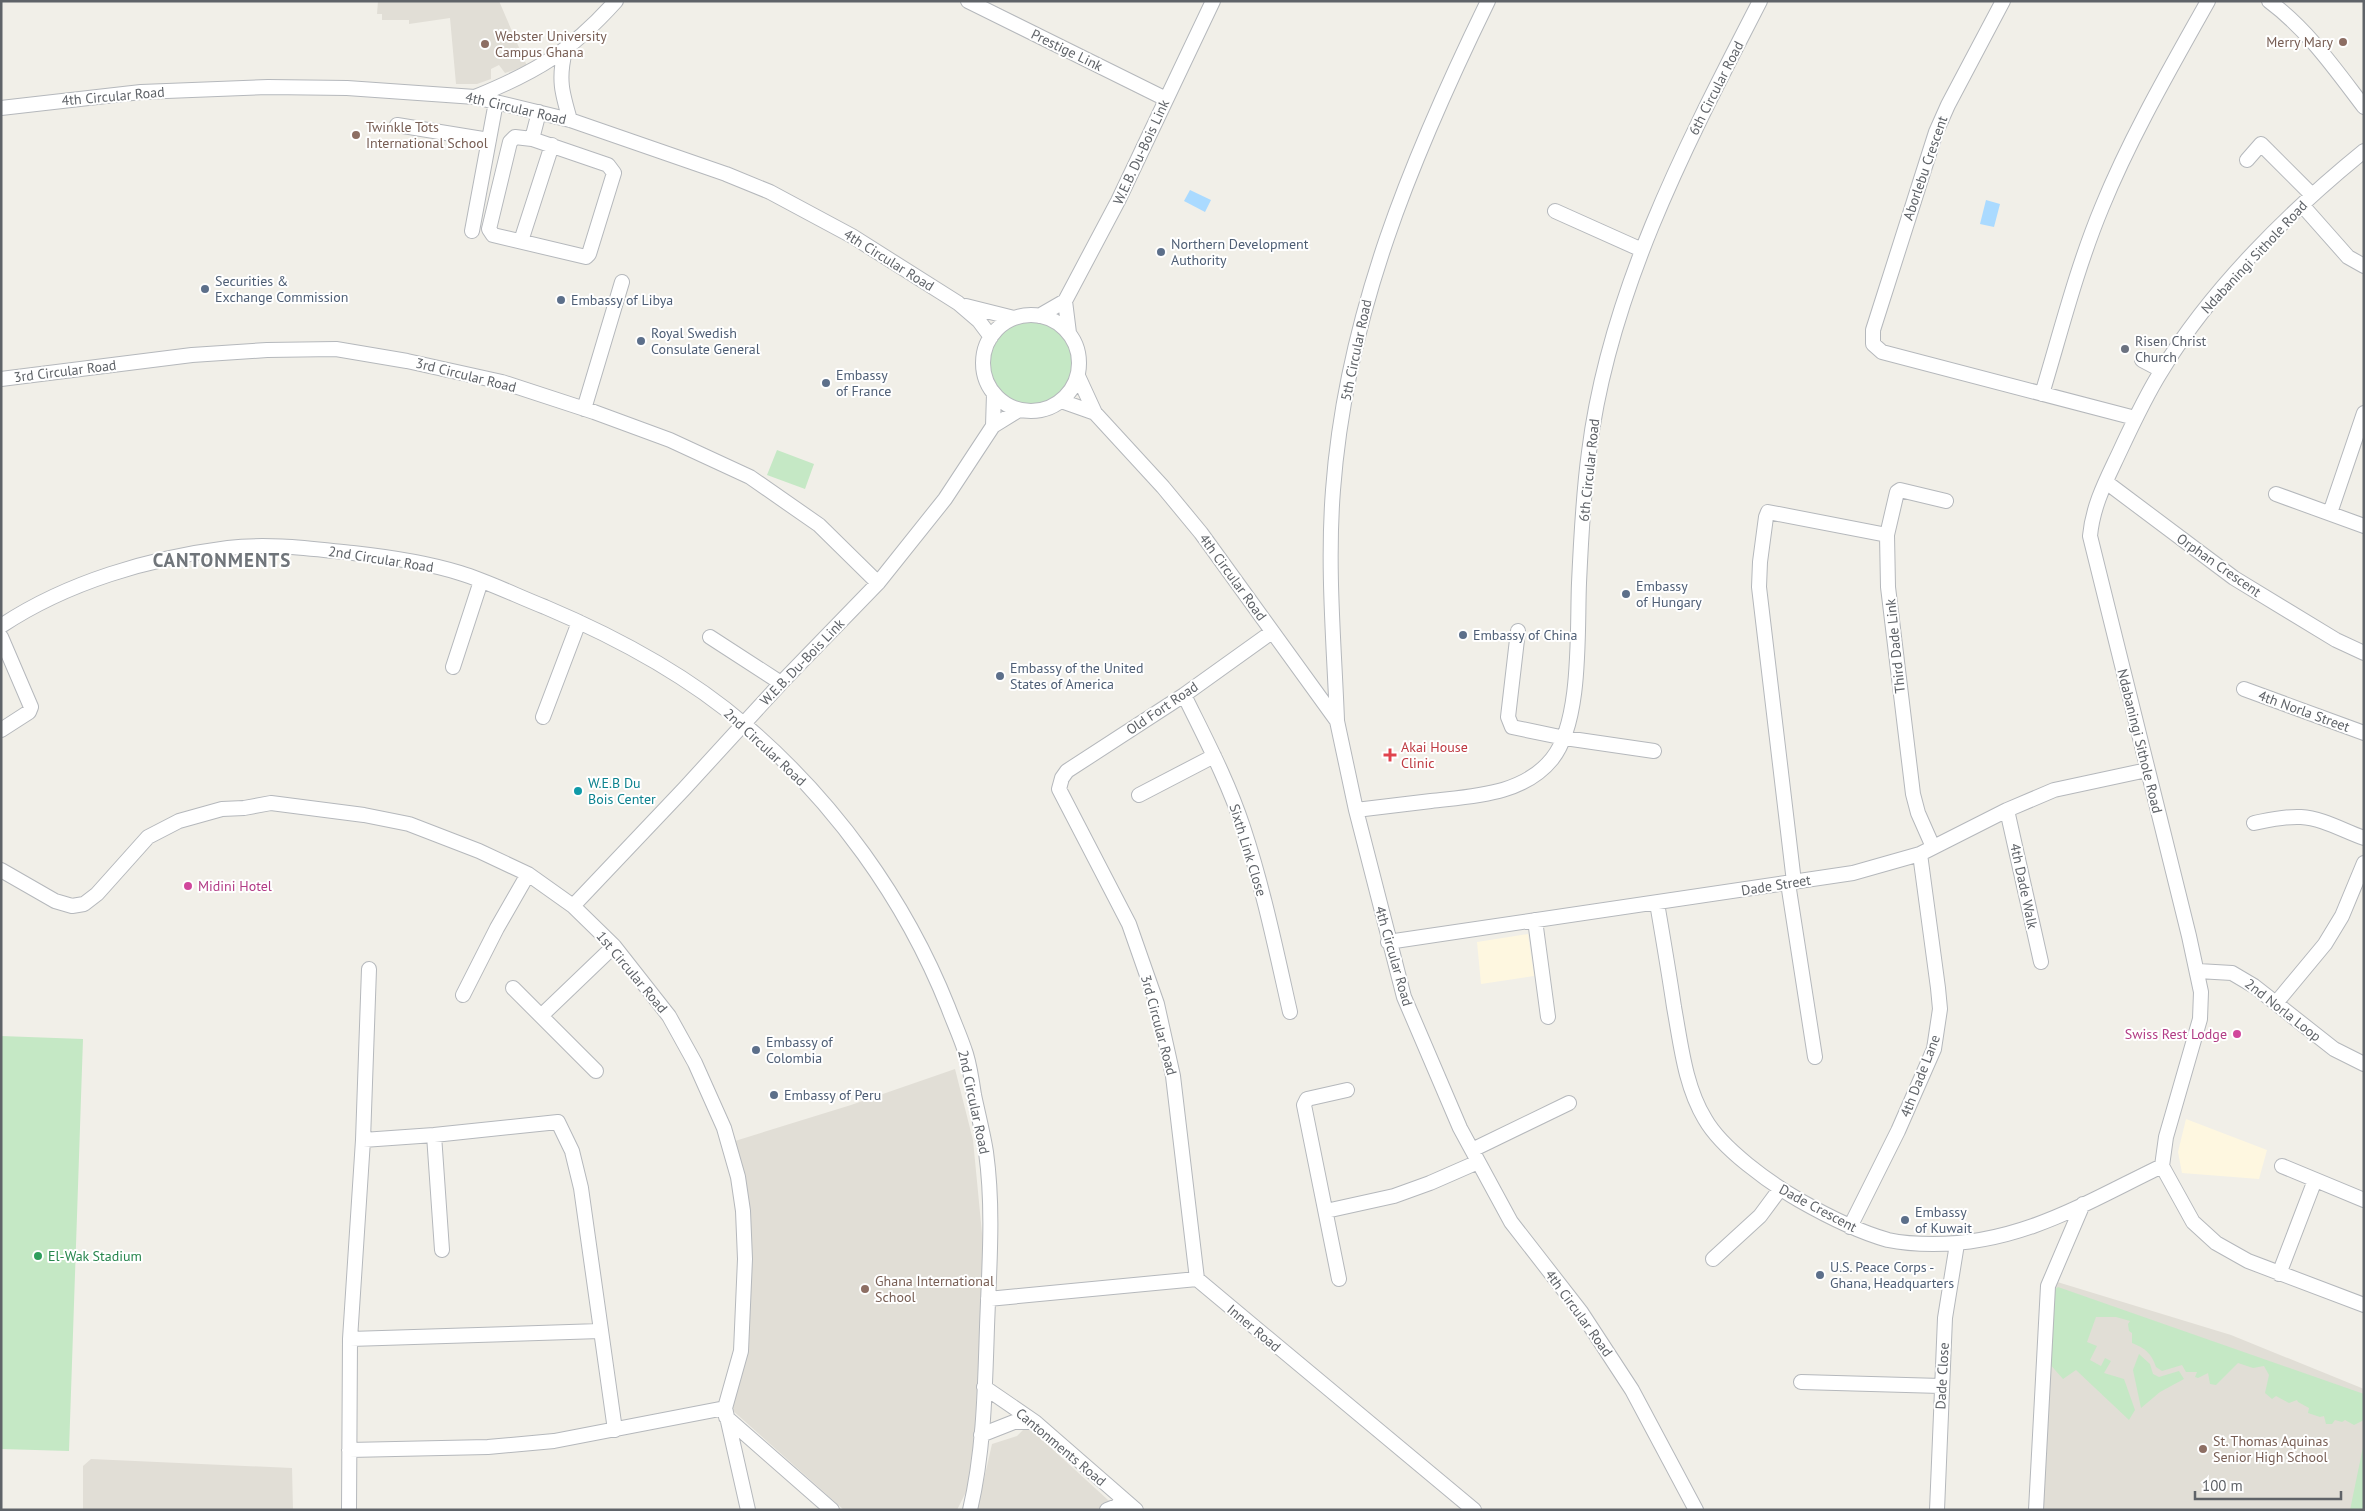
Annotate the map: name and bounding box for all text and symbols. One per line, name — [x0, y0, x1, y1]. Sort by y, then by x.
street label: Prestige Link — [1028, 25, 1106, 75]
place label: Webster University Campus Ghana — [495, 27, 607, 61]
place label: Merry Mary — [2266, 33, 2333, 51]
marker: Merry Mary — [2337, 36, 2349, 48]
marker: Webster University Campus Ghana — [479, 38, 491, 50]
street label: 6th Circular Road — [1685, 38, 1747, 138]
street label: 4th Circular Road — [61, 83, 165, 109]
street label: 4th Circular Road — [464, 88, 568, 128]
street label: W.E.B. Du-Bois Link — [1109, 96, 1173, 207]
street label: Aborlebu Crescent — [1899, 113, 1951, 223]
place label: Twinkle Tots International School — [366, 118, 488, 152]
marker: Twinkle Tots International School — [350, 129, 362, 141]
street label: Ndabaningi Sithole Road — [2197, 197, 2311, 317]
street label: 4th Circular Road — [840, 225, 938, 295]
place label: Northern Development Authority — [1171, 235, 1309, 269]
marker: Northern Development Authority — [1155, 246, 1167, 258]
place label: Securities & Exchange Commission — [215, 272, 349, 306]
marker: Securities & Exchange Commission — [199, 283, 211, 295]
place label: Embassy of Libya — [571, 291, 673, 309]
marker: Embassy of Libya — [555, 294, 567, 306]
street label: 5th Circular Road — [1336, 298, 1376, 402]
place label: Royal Swedish Consulate General — [651, 324, 760, 358]
place label: Risen Christ Church — [2135, 332, 2207, 366]
marker: Royal Swedish Consulate General — [635, 335, 647, 347]
marker: Risen Christ Church — [2119, 343, 2131, 355]
street label: 3rd Circular Road — [414, 354, 518, 396]
street label: 3rd Circular Road — [13, 356, 117, 386]
place label: Embassy of France — [836, 366, 891, 400]
marker: Embassy of France — [820, 377, 832, 389]
street label: 6th Circular Road — [1575, 418, 1603, 522]
street label: Orphan Crescent — [2173, 529, 2265, 601]
street label: 4th Circular Road — [1195, 530, 1271, 624]
street label: 2nd Circular Road — [327, 542, 435, 576]
district label: CANTONMENTS — [153, 548, 291, 572]
place label: Embassy of Hungary — [1636, 577, 1702, 611]
marker: Embassy of Hungary — [1620, 588, 1632, 600]
street label: Third Dade Link — [1881, 598, 1909, 694]
street label: W.E.B. Du-Bois Link — [756, 615, 848, 709]
place label: Embassy of China — [1473, 626, 1578, 644]
marker: Embassy of China — [1457, 629, 1469, 641]
place label: Embassy of the United States of America — [1010, 659, 1144, 693]
street label: Ndabaningi Sithole Road — [2113, 667, 2167, 815]
marker: Embassy of the United States of America — [994, 670, 1006, 682]
street label: Old Fort Road — [1123, 677, 1201, 739]
street label: 4th Norla Street — [2256, 686, 2352, 736]
street label: 2nd Circular Road — [720, 704, 810, 790]
place label: Akai House Clinic — [1401, 738, 1468, 772]
marker: Akai House Clinic — [1383, 748, 1397, 762]
place label: W.E.B Du Bois Center — [588, 774, 656, 808]
marker: W.E.B Du Bois Center — [572, 785, 584, 797]
street label: Sixth Link Close — [1225, 802, 1271, 898]
street label: 4th Dade Walk — [2006, 842, 2042, 931]
street label: Dade Street — [1740, 871, 1812, 899]
place label: Midini Hotel — [198, 877, 272, 895]
marker: Midini Hotel — [182, 880, 194, 892]
street label: 4th Circular Road — [1371, 904, 1417, 1008]
street label: 1st Circular Road — [592, 927, 672, 1017]
street label: 3rd Circular Road — [1137, 973, 1181, 1077]
street label: 2nd Norla Loop — [2241, 975, 2325, 1045]
place label: Swiss Rest Lodge — [2125, 1025, 2227, 1043]
marker: Swiss Rest Lodge — [2231, 1028, 2243, 1040]
street label: 4th Dade Lane — [1896, 1032, 1944, 1120]
place label: Embassy of Colombia — [766, 1033, 833, 1067]
marker: Embassy of Colombia — [750, 1044, 762, 1056]
street label: 2nd Circular Road — [954, 1048, 994, 1156]
place label: Embassy of Peru — [784, 1086, 881, 1104]
marker: Embassy of Peru — [768, 1089, 780, 1101]
street label: Dade Crescent — [1776, 1180, 1860, 1236]
place label: Embassy of Kuwait — [1915, 1203, 1972, 1237]
marker: Embassy of Kuwait — [1899, 1214, 1911, 1226]
place label: El-Wak Stadium — [48, 1247, 142, 1265]
marker: El-Wak Stadium — [32, 1250, 44, 1262]
place label: U.S. Peace Corps - Ghana, Headquarters — [1830, 1258, 1954, 1292]
street label: 4th Circular Road — [1541, 1266, 1617, 1360]
marker: U.S. Peace Corps - Ghana, Headquarters — [1814, 1269, 1826, 1281]
place label: Ghana International School — [875, 1272, 994, 1306]
marker: Ghana International School — [859, 1283, 871, 1295]
street label: Inner Road — [1223, 1300, 1285, 1356]
street label: Dade Close — [1931, 1342, 1953, 1410]
street label: Cantonments Road — [1012, 1404, 1110, 1490]
place label: St. Thomas Aquinas Senior High School — [2213, 1432, 2328, 1466]
marker: St. Thomas Aquinas Senior High School — [2197, 1443, 2209, 1455]
scale bar — [2195, 1468, 2341, 1500]
text: 100 m — [2202, 1476, 2243, 1495]

